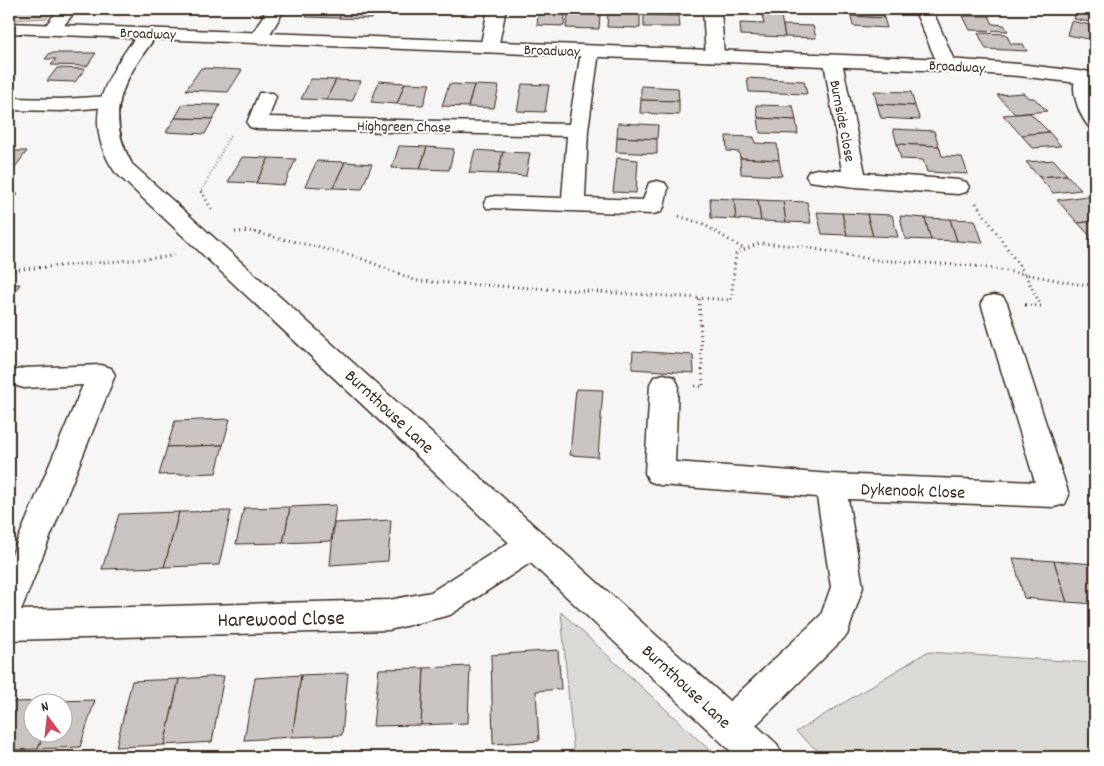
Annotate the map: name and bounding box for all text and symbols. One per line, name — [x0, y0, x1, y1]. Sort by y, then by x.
street label: Broadway — [119, 23, 177, 47]
street label: Broadway — [523, 40, 581, 64]
street label: Broadway — [928, 56, 986, 81]
street label: Burnside Close — [822, 79, 860, 164]
street label: Highgreen Chase — [357, 116, 451, 140]
street label: Burnthouse Lane — [338, 365, 438, 461]
street label: Dykenook Close — [860, 478, 966, 507]
street label: Harewood Close — [217, 605, 345, 637]
street label: Burnthouse Lane — [635, 640, 735, 736]
north arrow — [22, 694, 72, 744]
text: N — [39, 697, 51, 718]

